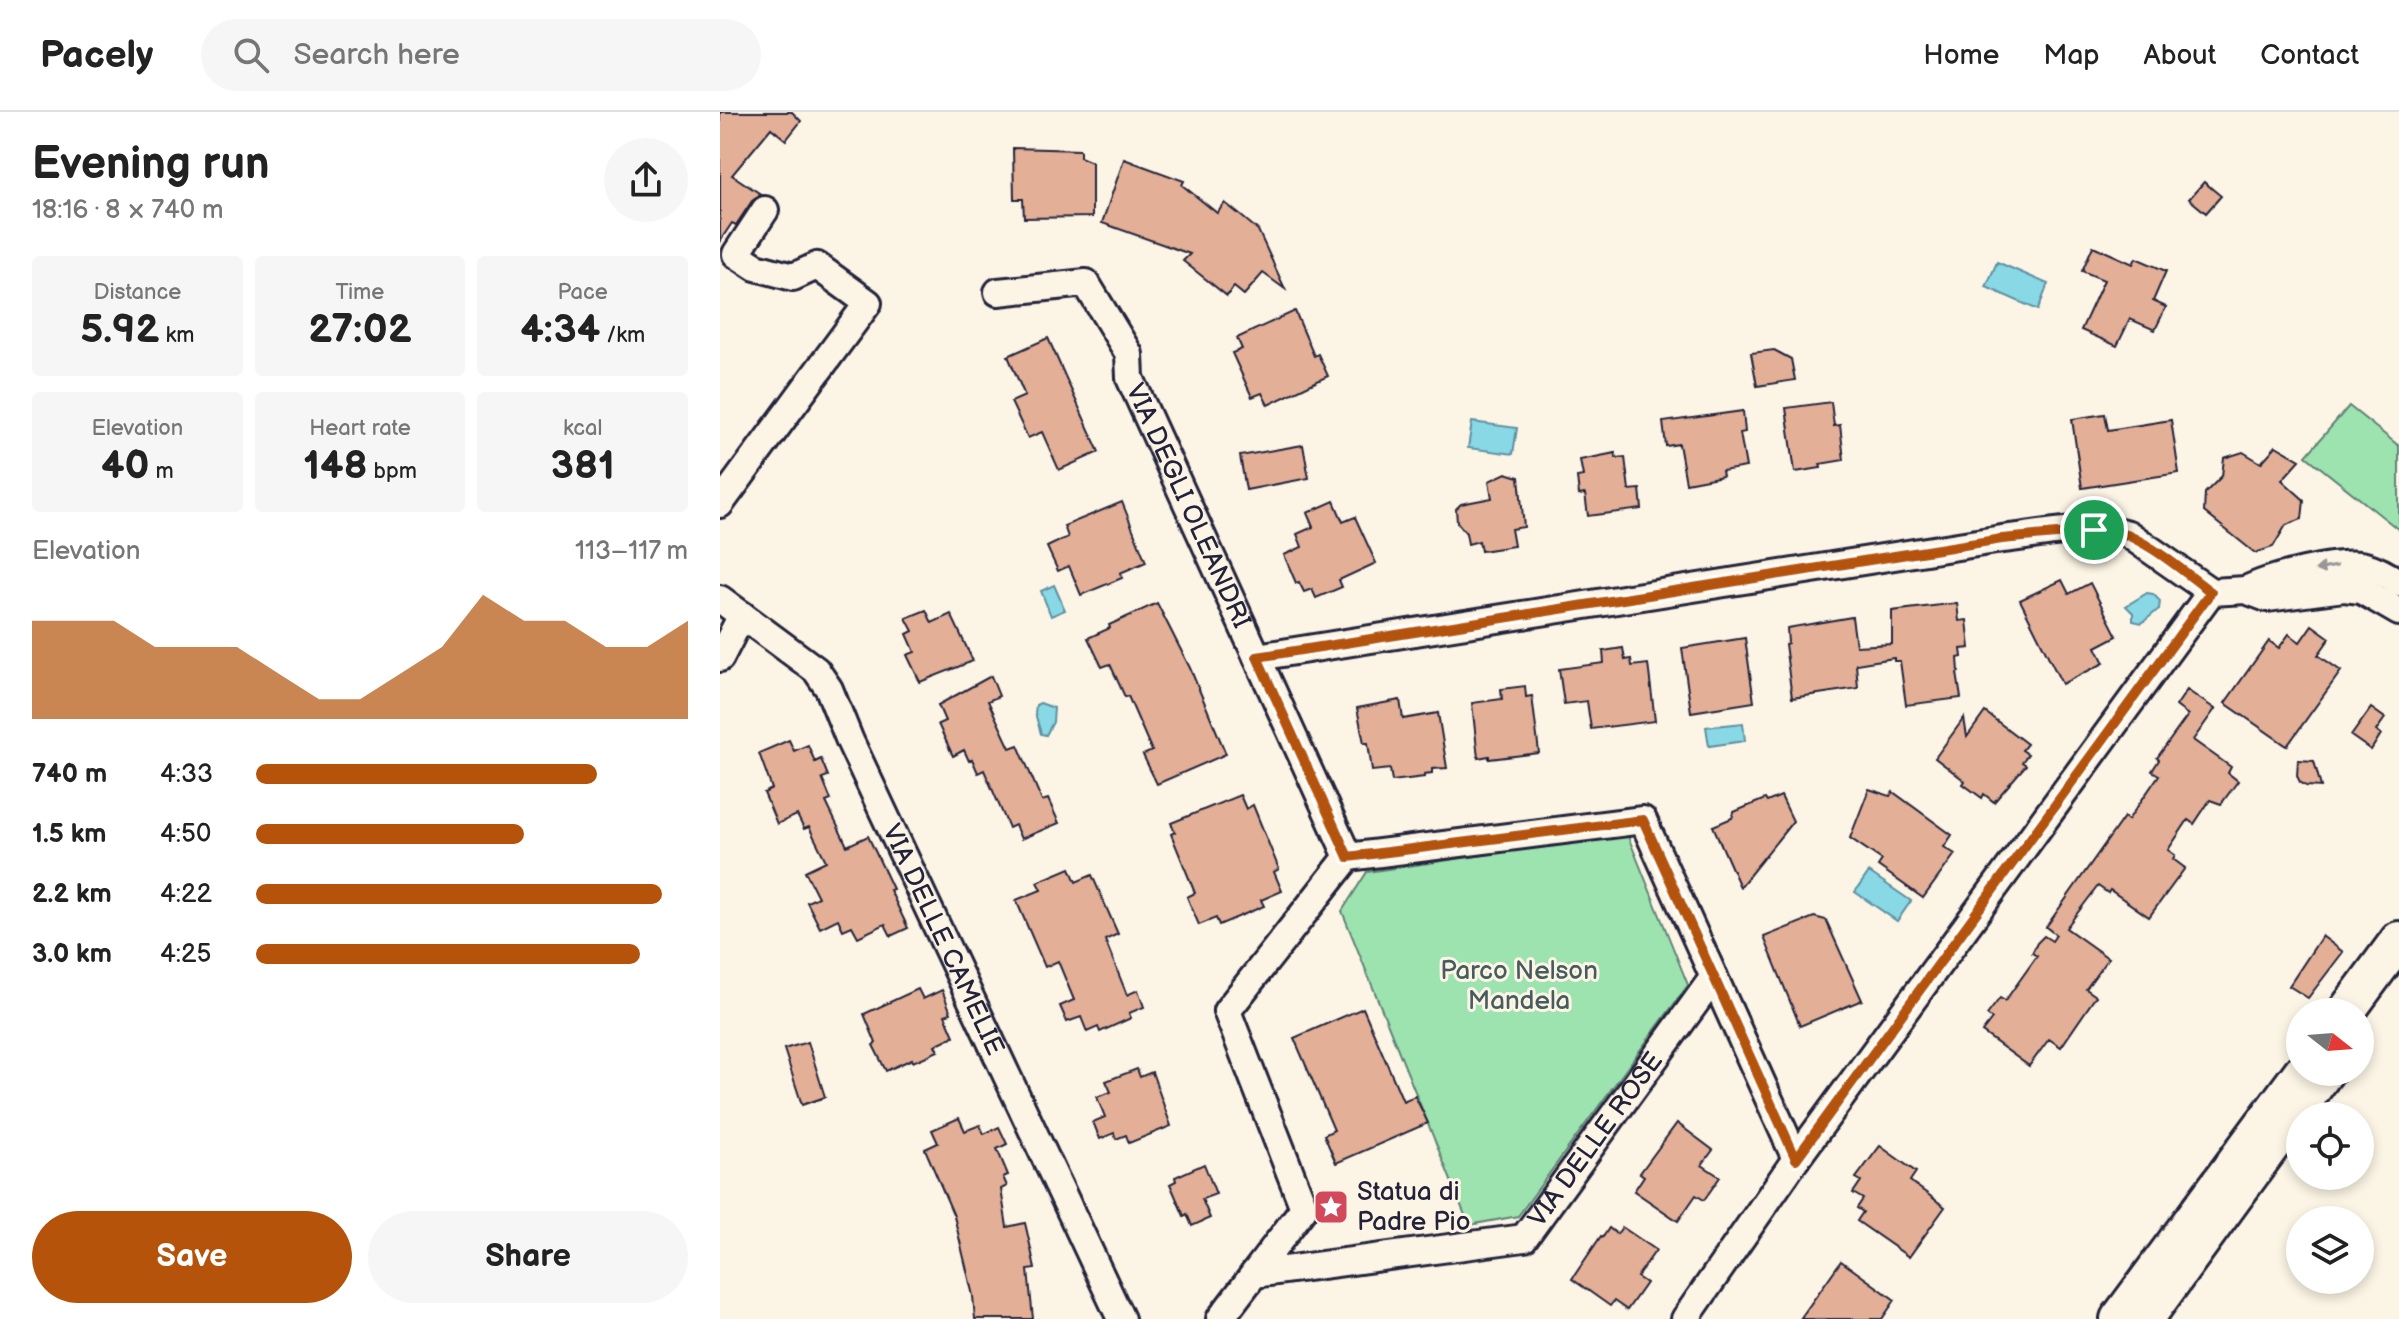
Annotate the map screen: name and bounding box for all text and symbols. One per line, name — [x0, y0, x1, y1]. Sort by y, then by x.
search box — [201, 19, 761, 91]
text: Pacely — [40, 33, 153, 78]
icon: search — [229, 33, 273, 77]
text: Search here — [293, 37, 460, 73]
text: Home — [1923, 39, 1999, 72]
text: Map — [2043, 39, 2100, 72]
text: About — [2144, 39, 2216, 72]
text: Contact — [2260, 39, 2359, 72]
text: Evening run — [32, 138, 269, 191]
button: share — [604, 138, 688, 222]
text: 18:16 · 8 × 740 m — [32, 195, 224, 226]
text: Distance — [93, 279, 181, 306]
text: Time — [336, 279, 384, 306]
text: Pace — [558, 279, 608, 306]
text: 5.92 — [80, 306, 160, 354]
text: 27:02 — [308, 306, 412, 354]
text: 4:34 — [520, 306, 600, 354]
text: km — [160, 322, 194, 349]
text: /km — [600, 322, 645, 349]
street label: VIA DEGLI OLEANDRI — [1119, 379, 1257, 633]
text: Elevation — [91, 415, 183, 442]
text: Heart rate — [309, 415, 411, 442]
text: kcal — [563, 415, 602, 442]
text: 40 — [101, 442, 150, 490]
text: 148 — [303, 442, 368, 490]
text: 381 — [551, 442, 615, 490]
text: m — [150, 458, 174, 485]
text: bpm — [368, 458, 417, 485]
pin — [2060, 496, 2128, 564]
icon: arrive — [2072, 508, 2116, 552]
text: Elevation — [32, 536, 140, 567]
text: 113–117 m — [575, 536, 688, 567]
one-way arrow — [2313, 563, 2338, 575]
text: 740 m — [32, 759, 107, 790]
text: 4:33 — [160, 759, 213, 790]
text: 1.5 km — [32, 819, 107, 850]
text: 4:50 — [160, 819, 211, 850]
street label: VIA DELLE CAMELIE — [876, 819, 1011, 1060]
text: 2.2 km — [32, 879, 112, 910]
text: 4:22 — [160, 879, 212, 910]
text: 3.0 km — [32, 939, 112, 970]
text: 4:25 — [160, 939, 211, 970]
park label: Parco Nelson Mandela — [1440, 956, 1598, 1017]
north arrow — [2286, 998, 2374, 1086]
map controls — [2286, 998, 2374, 1294]
street label: VIA DELLE ROSE — [1522, 1046, 1669, 1233]
button: locate — [2286, 1102, 2374, 1190]
place label: Statua di Padre Pio — [1357, 1177, 1470, 1238]
place icon: Statua di Padre Pio — [1312, 1188, 1350, 1226]
button: layers — [2286, 1206, 2374, 1294]
button: Save — [32, 1211, 352, 1303]
button: Share — [368, 1211, 688, 1303]

